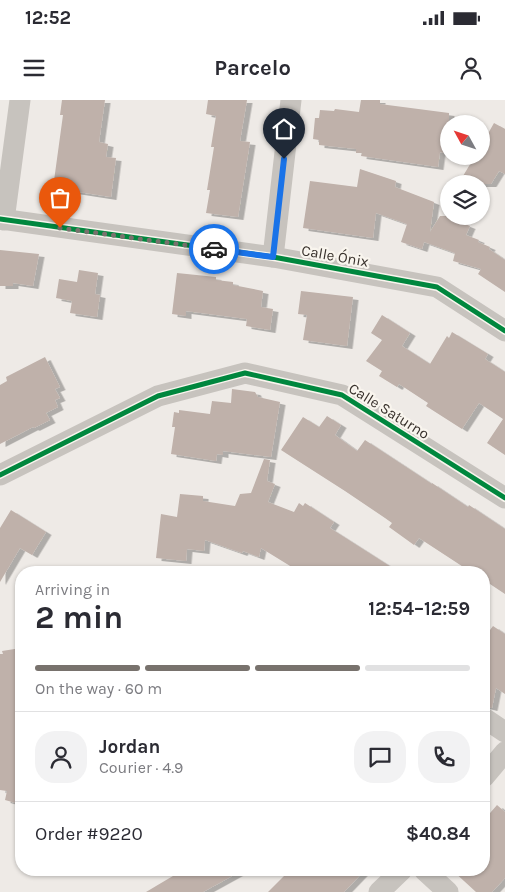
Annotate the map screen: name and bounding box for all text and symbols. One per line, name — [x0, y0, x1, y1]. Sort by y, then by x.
text: 12:52 — [25, 7, 71, 29]
icon: menu — [20, 54, 48, 82]
icon: person — [457, 54, 485, 82]
text: Parcelo — [214, 55, 291, 81]
pin — [263, 108, 305, 159]
icon: home — [270, 115, 298, 143]
north arrow — [440, 115, 490, 165]
map controls — [440, 115, 490, 225]
button: layers — [440, 175, 490, 225]
pin — [39, 177, 81, 228]
icon: bag — [46, 184, 74, 212]
courier — [189, 224, 239, 274]
icon: car — [200, 235, 228, 263]
street label: Calle Ónix — [300, 241, 370, 271]
street label: Calle Saturno — [345, 379, 433, 443]
text: Arriving in — [35, 580, 110, 599]
text: 12:54–12:59 — [368, 598, 470, 620]
text: 2 min — [35, 599, 123, 636]
text: On the way · 60 m — [35, 679, 162, 698]
button: person — [35, 731, 87, 783]
button: chat — [354, 731, 406, 783]
button: phone — [418, 731, 470, 783]
text: Jordan — [99, 736, 160, 758]
text: Courier · 4.9 — [99, 758, 183, 777]
text: Order #9220 — [35, 823, 143, 845]
text: $40.84 — [406, 823, 470, 845]

